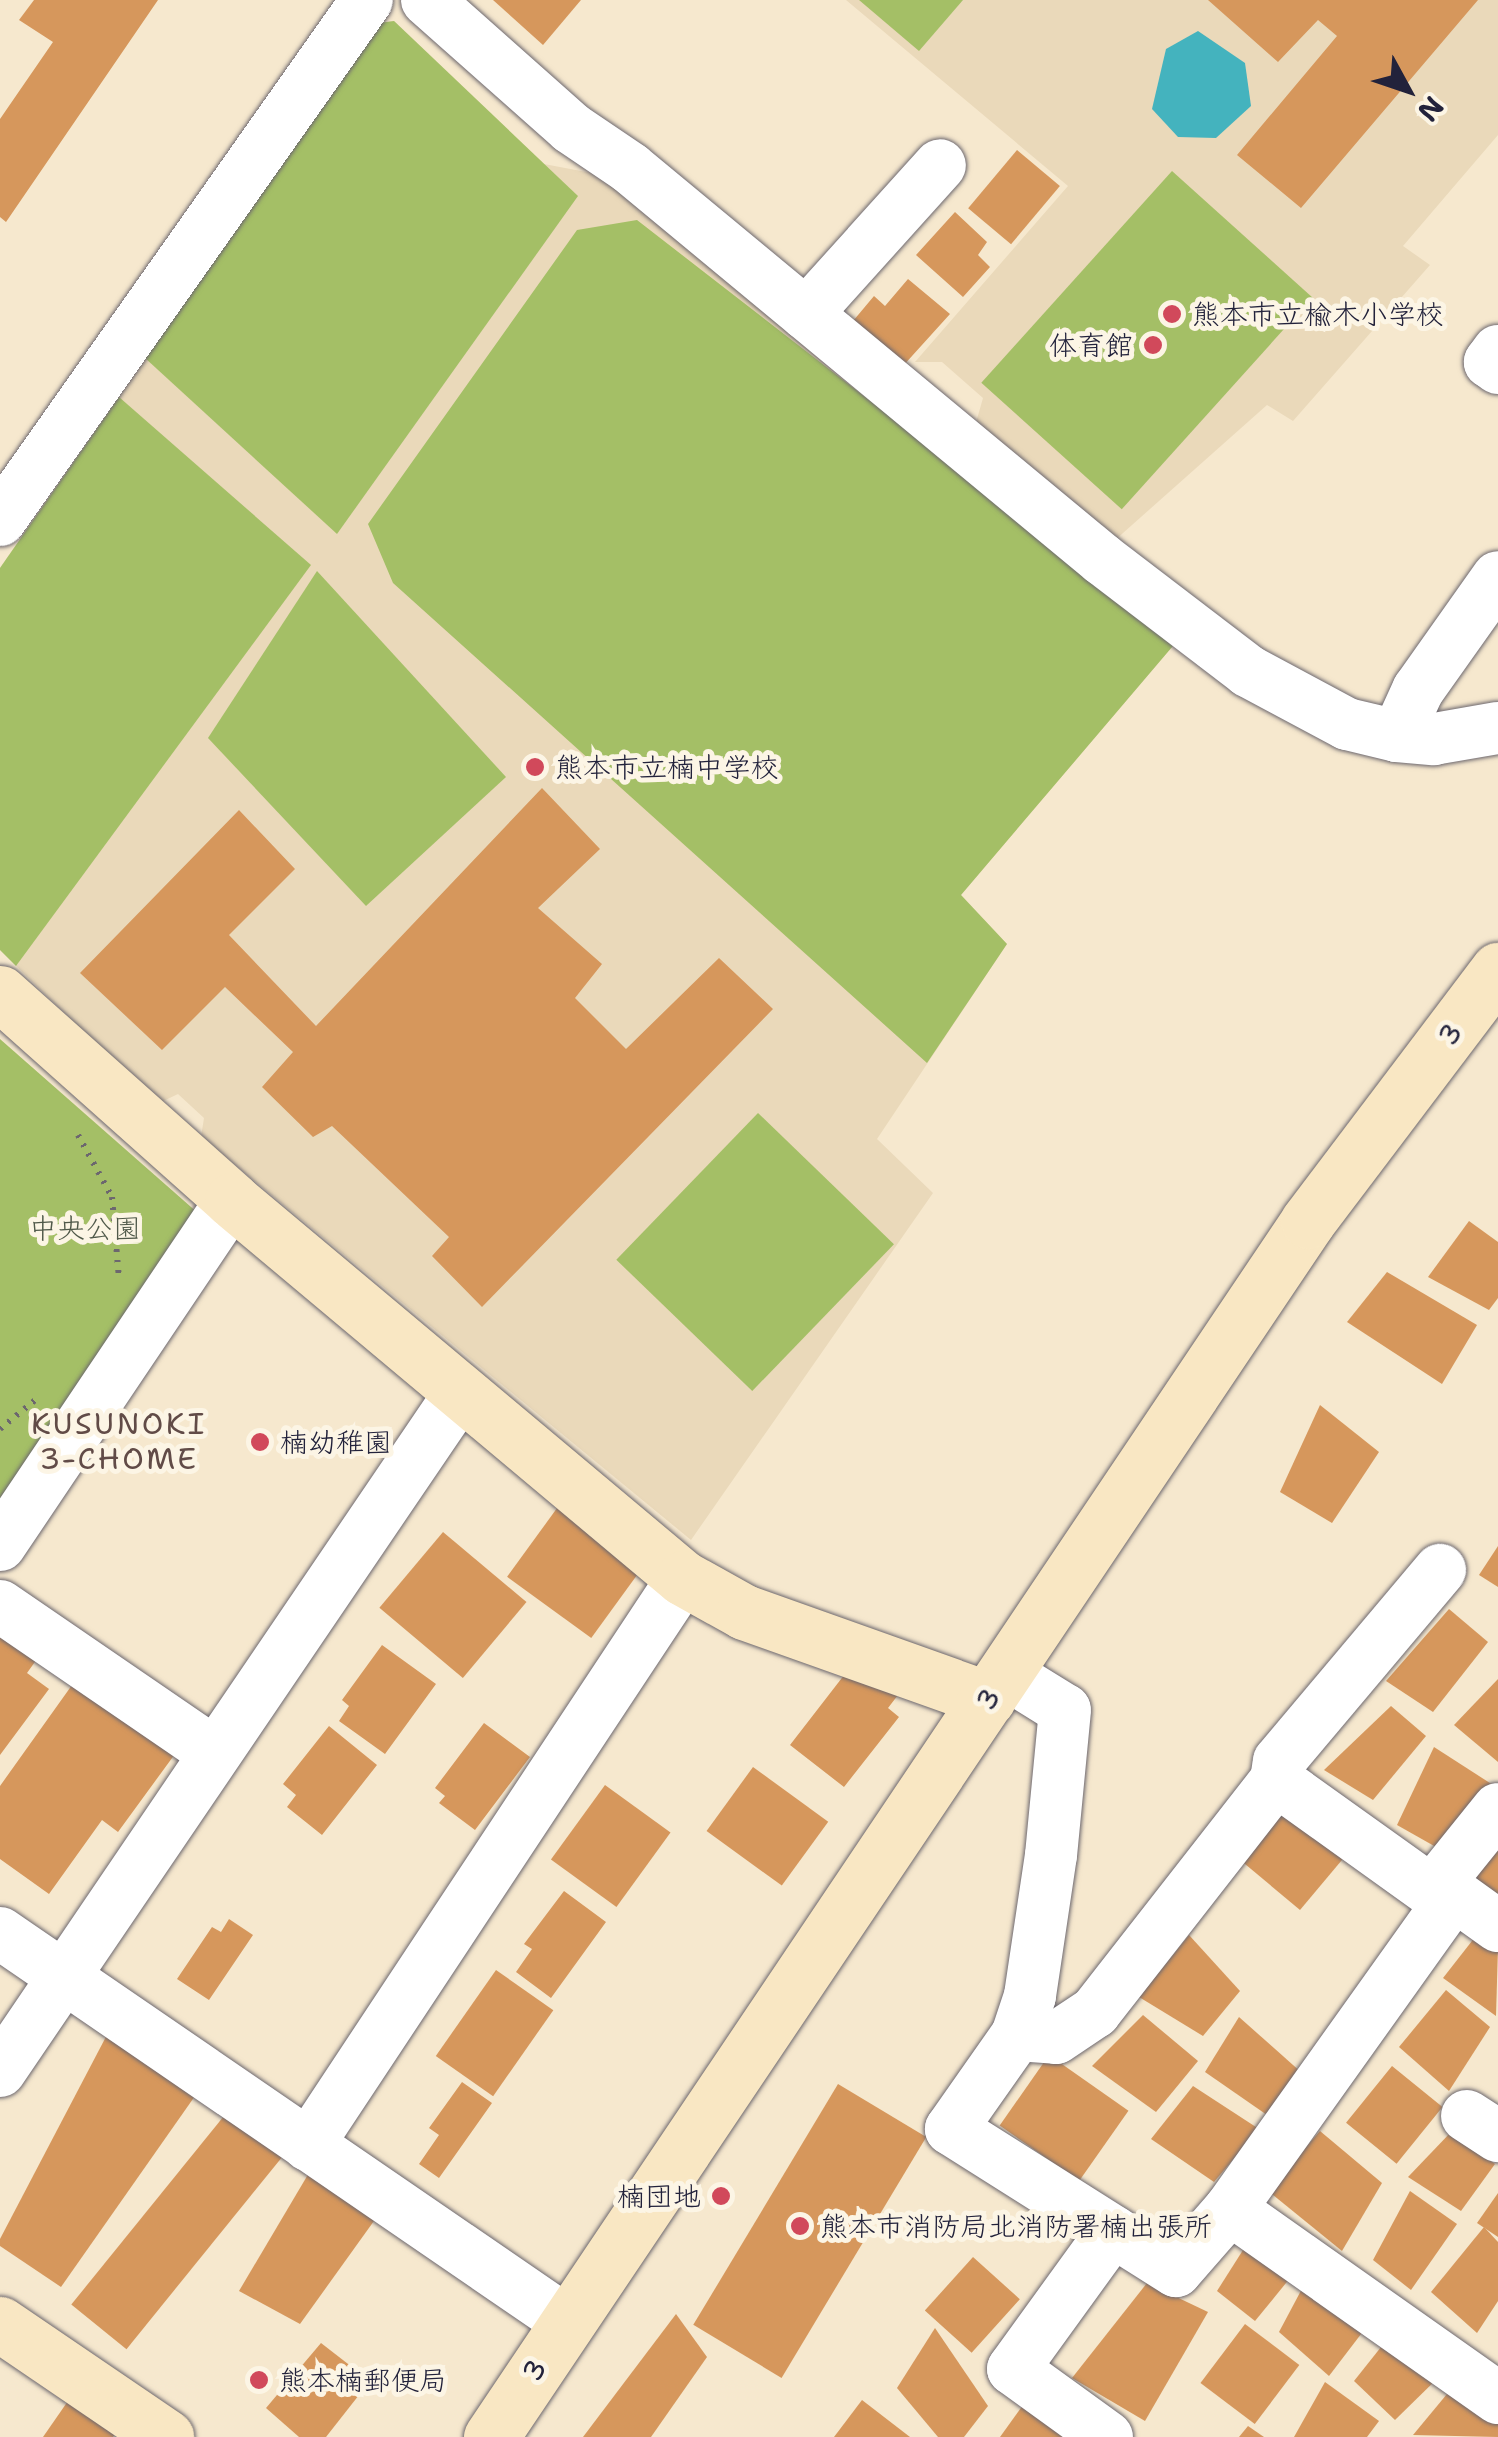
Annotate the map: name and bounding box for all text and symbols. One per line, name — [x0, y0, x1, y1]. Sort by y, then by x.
north arrow — [1358, 40, 1458, 140]
text: N — [1409, 89, 1453, 130]
place label: 熊本市立楡木小学校 — [1192, 297, 1444, 331]
marker: 熊本市立楡木小学校 — [1161, 303, 1183, 325]
place label: 体育館 — [1049, 328, 1133, 362]
marker: 体育館 — [1142, 334, 1164, 356]
place label: 熊本市立楠中学校 — [555, 750, 779, 784]
marker: 熊本市立楠中学校 — [524, 756, 546, 778]
street label: 3 — [1431, 1016, 1469, 1052]
park label: 中央公園 — [29, 1211, 141, 1245]
district label: KUSUNOKI 3-CHOME — [31, 1406, 207, 1476]
place label: 楠幼稚園 — [280, 1425, 392, 1459]
marker: 楠幼稚園 — [249, 1431, 271, 1453]
street label: 3 — [969, 1681, 1007, 1717]
place label: 楠団地 — [617, 2179, 701, 2213]
marker: 楠団地 — [710, 2185, 732, 2207]
place label: 熊本市消防局北消防署楠出張所 — [820, 2209, 1212, 2243]
marker: 熊本市消防局北消防署楠出張所 — [789, 2215, 811, 2237]
street label: 3 — [515, 2353, 553, 2387]
place label: 熊本楠郵便局 — [279, 2363, 447, 2397]
marker: 熊本楠郵便局 — [248, 2369, 270, 2391]

